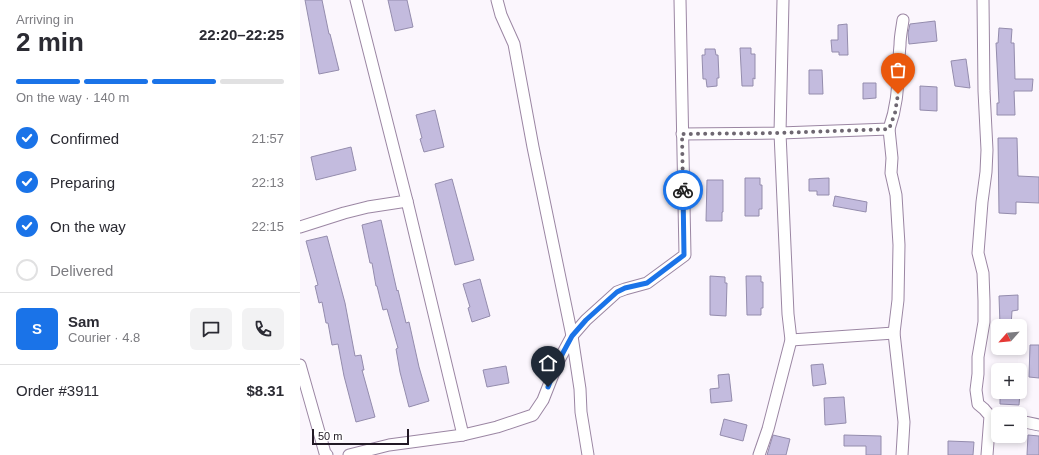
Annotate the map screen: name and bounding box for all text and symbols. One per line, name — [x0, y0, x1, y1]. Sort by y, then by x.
text: Arriving in — [16, 12, 74, 27]
text: 22:20–22:25 — [199, 26, 284, 43]
text: 2 min — [16, 27, 84, 57]
pin — [881, 53, 915, 94]
icon: bag — [887, 59, 909, 81]
text: On the way · 140 m — [16, 90, 129, 105]
icon: check — [16, 127, 38, 149]
text: Confirmed — [50, 130, 119, 147]
text: 21:57 — [251, 131, 284, 146]
courier — [663, 170, 703, 210]
icon: check — [16, 171, 38, 193]
text: Preparing — [50, 174, 115, 191]
text: 22:13 — [251, 175, 284, 190]
icon: bike — [672, 179, 694, 201]
icon: check — [16, 215, 38, 237]
text: On the way — [50, 218, 126, 235]
text: 22:15 — [251, 219, 284, 234]
text: Delivered — [50, 262, 113, 279]
button: chat — [190, 308, 232, 350]
button: phone — [242, 308, 284, 350]
text: Sam — [68, 313, 100, 330]
north arrow — [991, 319, 1027, 355]
map controls — [991, 319, 1027, 443]
text: S — [32, 320, 42, 337]
text: Courier · 4.8 — [68, 330, 140, 345]
pin — [531, 346, 565, 387]
icon: home — [537, 352, 559, 374]
button: + — [991, 363, 1027, 399]
text: Order #3911 — [16, 382, 99, 399]
text: $8.31 — [246, 382, 284, 399]
button: − — [991, 407, 1027, 443]
scale bar — [312, 427, 409, 446]
text: 50 m — [318, 430, 342, 442]

